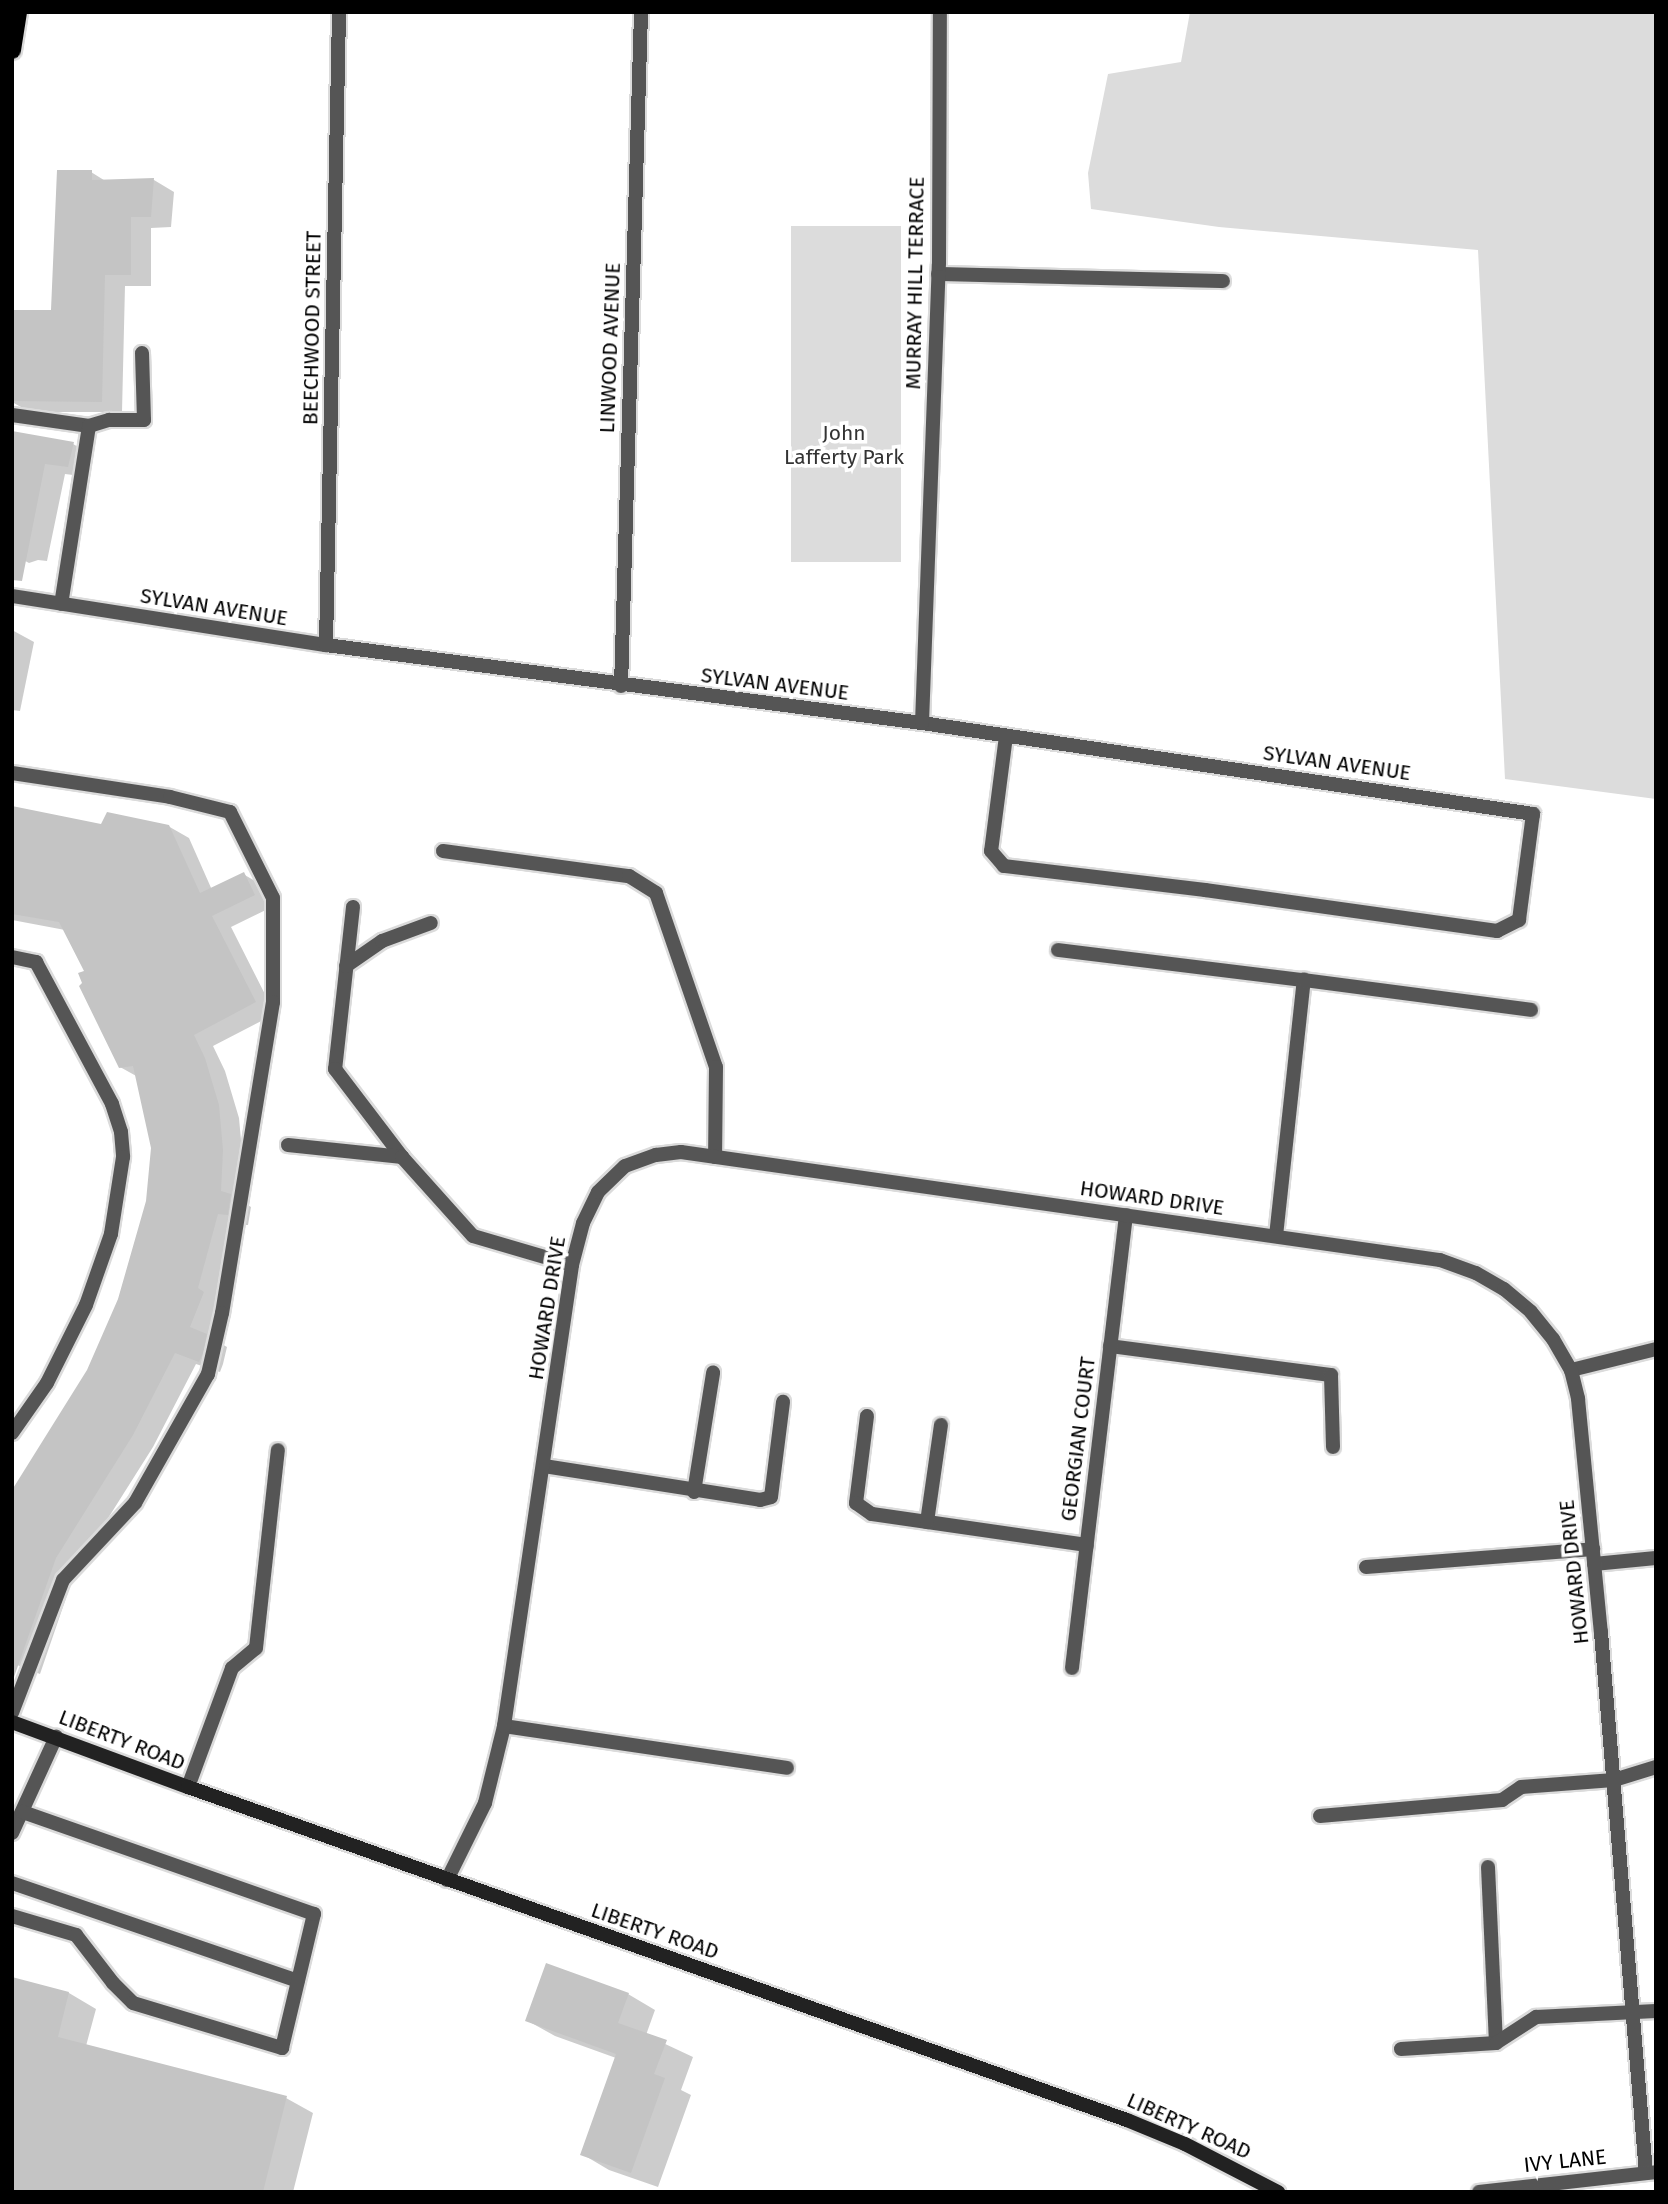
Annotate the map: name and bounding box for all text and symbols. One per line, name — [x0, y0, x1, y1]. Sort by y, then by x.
street label: MURRAY HILL TERRACE — [901, 176, 929, 390]
street label: BEECHWOOD STREET — [298, 231, 326, 425]
street label: LINWOOD AVENUE — [594, 262, 626, 434]
park label: John Lafferty Park — [784, 420, 904, 470]
street label: SYLVAN AVENUE — [139, 583, 289, 631]
street label: SYLVAN AVENUE — [700, 662, 850, 706]
street label: SYLVAN AVENUE — [1262, 740, 1412, 786]
street label: HOWARD DRIVE — [1078, 1175, 1226, 1221]
street label: HOWARD DRIVE — [523, 1234, 571, 1382]
street label: GEORGIAN COURT — [1055, 1355, 1101, 1523]
street label: HOWARD DRIVE — [1554, 1498, 1594, 1646]
street label: LIBERTY ROAD — [55, 1704, 189, 1776]
street label: LIBERTY ROAD — [588, 1897, 722, 1965]
street label: LIBERTY ROAD — [1123, 2087, 1255, 2165]
street label: IVY LANE — [1522, 2144, 1608, 2178]

